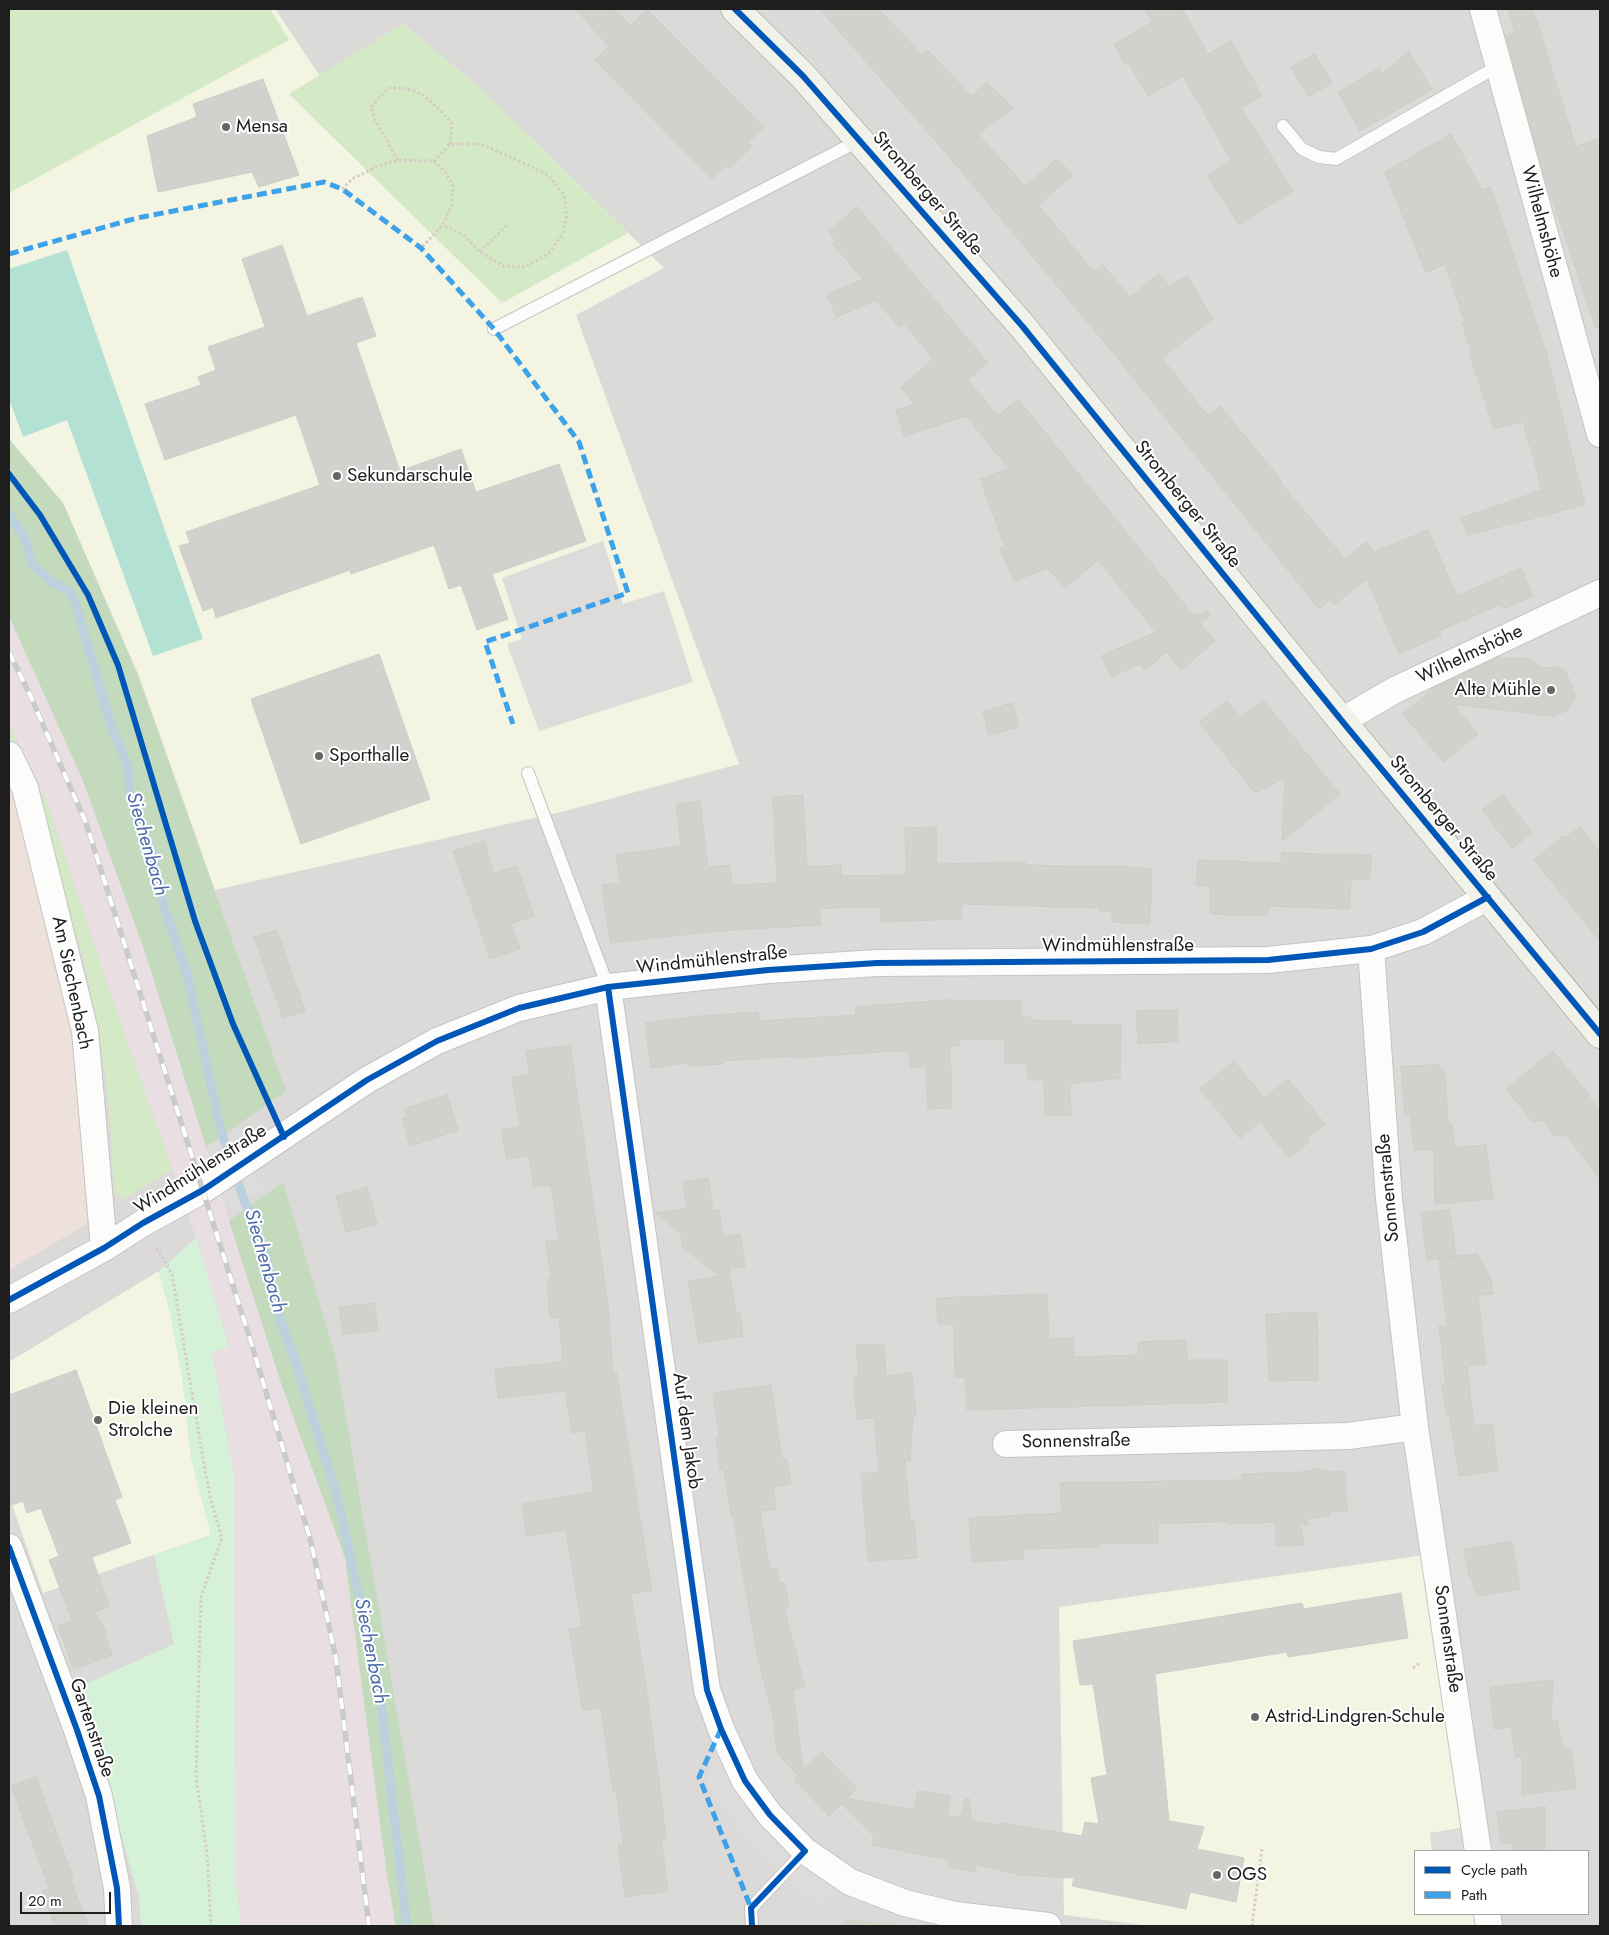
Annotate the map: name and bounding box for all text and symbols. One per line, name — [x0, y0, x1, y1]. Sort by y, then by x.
place label: Mensa — [236, 116, 288, 138]
marker: Mensa — [220, 121, 232, 133]
street label: Stromberger Straße — [867, 127, 987, 261]
street label: Wilhelmshöhe — [1515, 164, 1567, 280]
street label: Stromberger Straße — [1129, 437, 1245, 573]
place label: Sekundarschule — [347, 465, 473, 487]
marker: Sekundarschule — [331, 470, 343, 482]
street label: Wilhelmshöhe — [1413, 620, 1527, 690]
place label: Alte Mühle — [1455, 679, 1541, 701]
marker: Alte Mühle — [1545, 684, 1557, 696]
place label: Sporthalle — [329, 745, 409, 767]
marker: Sporthalle — [313, 750, 325, 762]
street label: Stromberger Straße — [1384, 751, 1502, 887]
water label: Siechenbach — [120, 789, 172, 899]
street label: Am Siechenbach — [46, 914, 96, 1052]
street label: Windmühlenstraße — [1042, 935, 1194, 957]
street label: Windmühlenstraße — [635, 942, 789, 980]
street label: Windmühlenstraße — [131, 1120, 271, 1220]
street label: Sonnenstraße — [1373, 1133, 1405, 1243]
water label: Siechenbach — [238, 1206, 290, 1316]
street label: Auf dem Jakob — [667, 1371, 705, 1491]
place label: Die kleinen Strolche — [108, 1398, 199, 1442]
marker: Die kleinen Strolche — [92, 1414, 104, 1426]
street label: Sonnenstraße — [1021, 1430, 1131, 1454]
street label: Sonnenstraße — [1428, 1583, 1466, 1695]
water label: Siechenbach — [348, 1596, 392, 1706]
street label: Gartenstraße — [63, 1676, 119, 1780]
place label: Astrid-Lindgren-Schule — [1265, 1706, 1445, 1728]
marker: Astrid-Lindgren-Schule — [1249, 1711, 1261, 1723]
legend — [1414, 1850, 1589, 1915]
text: Cycle path — [1461, 1859, 1528, 1881]
place label: OGS — [1227, 1864, 1267, 1886]
marker: OGS — [1211, 1869, 1223, 1881]
scale bar — [22, 1882, 114, 1914]
text: Path — [1461, 1884, 1487, 1906]
text: 20 m — [28, 1890, 62, 1912]

